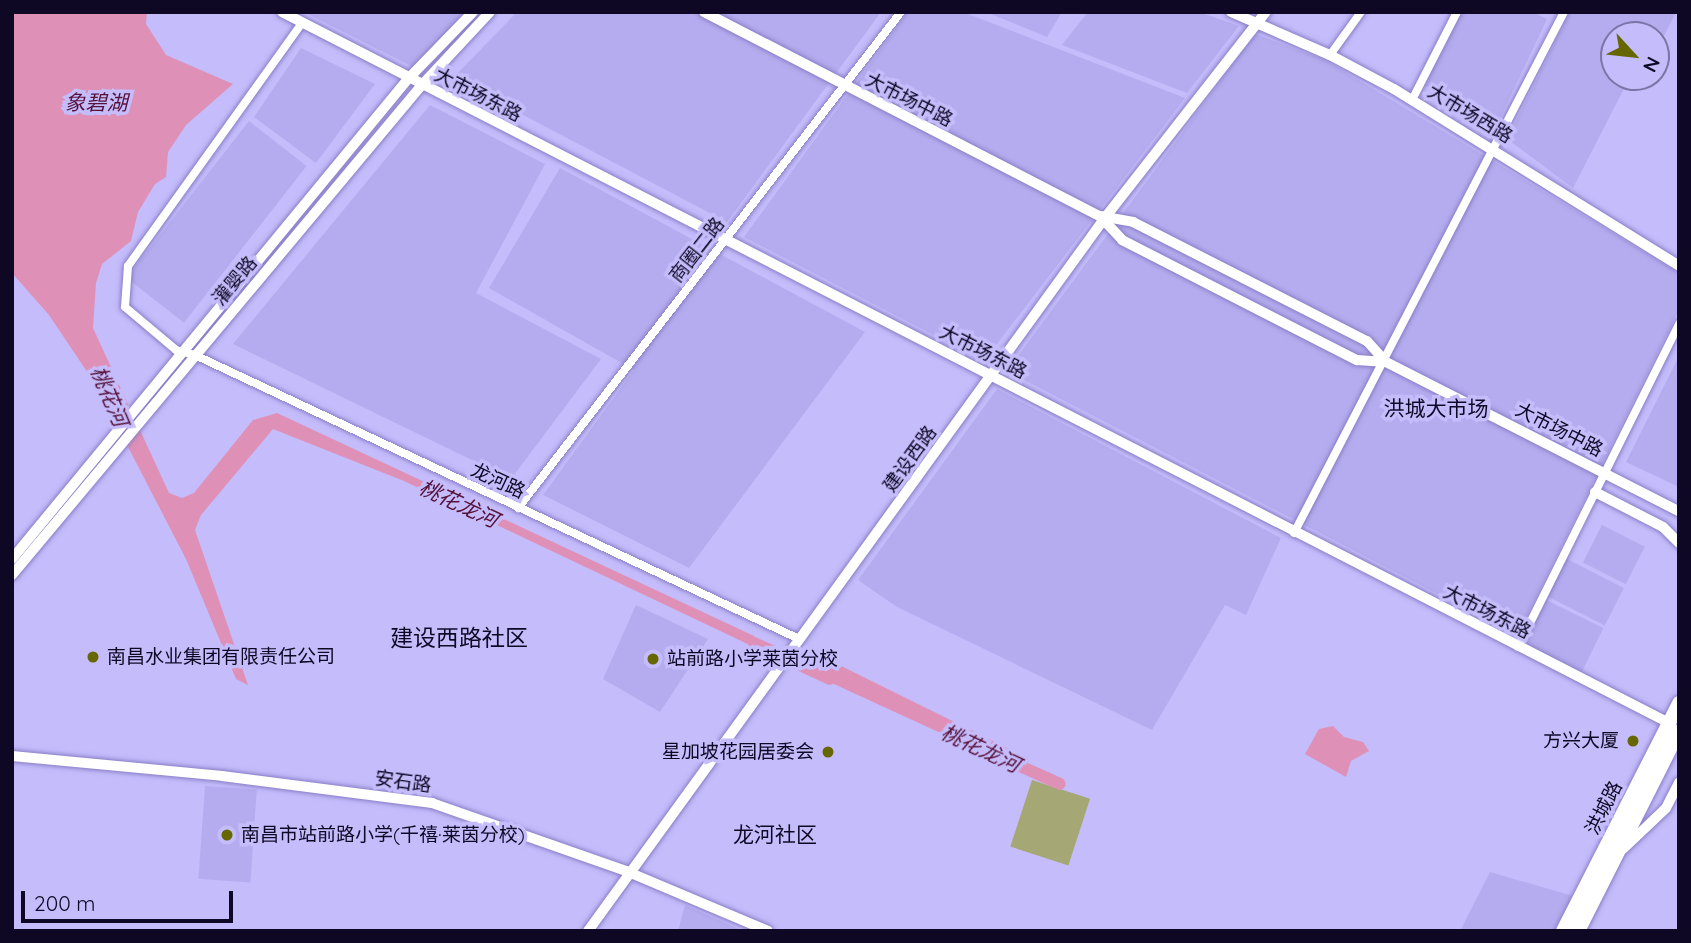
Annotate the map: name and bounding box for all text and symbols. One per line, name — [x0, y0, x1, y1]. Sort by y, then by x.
north arrow — [1600, 21, 1670, 91]
text: N — [1638, 53, 1666, 76]
street label: 大市场东路 — [431, 63, 525, 127]
street label: 大市场中路 — [862, 68, 956, 132]
street label: 大市场西路 — [1423, 80, 1517, 148]
water label: 象碧湖 — [65, 89, 127, 115]
street label: 商圈二路 — [665, 213, 729, 287]
street label: 灌婴路 — [208, 252, 262, 310]
street label: 大市场东路 — [936, 320, 1030, 384]
water label: 桃花河 — [86, 362, 134, 430]
district label: 洪城大市场 — [1384, 395, 1488, 421]
street label: 大市场中路 — [1512, 398, 1606, 462]
street label: 建设西路 — [878, 422, 942, 496]
street label: 龙河路 — [467, 459, 529, 503]
water label: 桃花龙河 — [416, 474, 502, 532]
street label: 大市场东路 — [1440, 580, 1534, 644]
district label: 建设西路社区 — [390, 624, 528, 652]
place label: 南昌水业集团有限责任公司 — [107, 646, 335, 668]
place label: 站前路小学莱茵分校 — [667, 648, 838, 670]
marker: 南昌水业集团有限责任公司 — [85, 649, 101, 665]
marker: 站前路小学莱茵分校 — [645, 651, 661, 667]
water label: 桃花龙河 — [938, 719, 1024, 777]
place label: 方兴大厦 — [1543, 730, 1619, 752]
marker: 方兴大厦 — [1625, 733, 1641, 749]
place label: 星加坡花园居委会 — [662, 741, 814, 763]
marker: 星加坡花园居委会 — [820, 744, 836, 760]
street label: 安石路 — [373, 767, 433, 797]
street label: 洪城路 — [1581, 777, 1627, 839]
district label: 龙河社区 — [733, 821, 817, 847]
place label: 南昌市站前路小学(千禧·莱茵分校) — [241, 824, 525, 846]
marker: 南昌市站前路小学(千禧·莱茵分校) — [219, 827, 235, 843]
scale bar — [24, 876, 236, 920]
text: 200 m — [34, 890, 96, 916]

